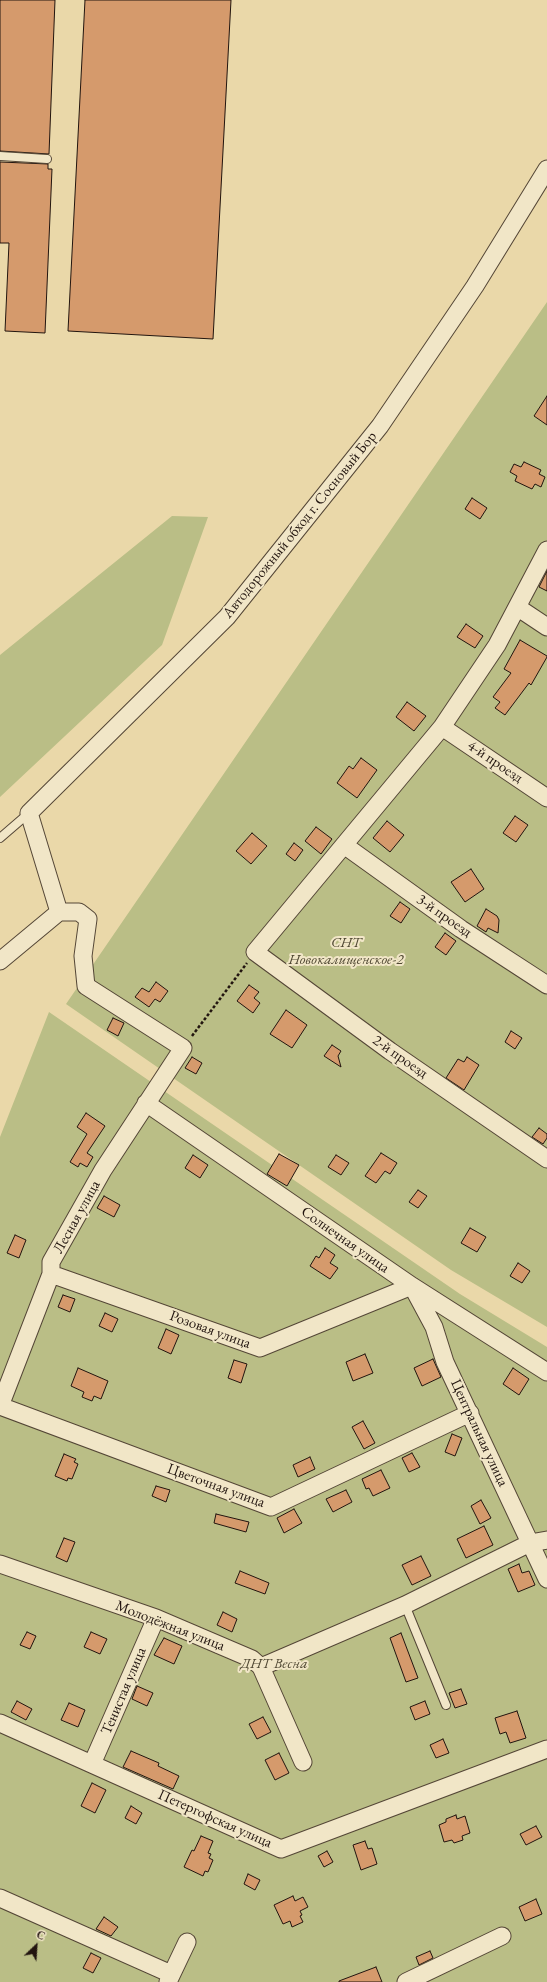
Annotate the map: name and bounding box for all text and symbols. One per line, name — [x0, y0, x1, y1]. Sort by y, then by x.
street label: Автодорожный обход г. Сосновый Бор — [219, 428, 381, 622]
street label: 4-й проезд — [464, 737, 526, 787]
street label: 3-й проезд — [413, 891, 475, 941]
park label: СНТ Новокалищенское-2 — [289, 934, 403, 969]
street label: 2-й проезд — [369, 1032, 431, 1082]
street label: Лесная улица — [50, 1177, 104, 1257]
street label: Солнечная улица — [297, 1203, 393, 1277]
street label: Розовая улица — [167, 1307, 253, 1353]
street label: Центральная улица — [446, 1376, 512, 1490]
street label: Цветочная улица — [165, 1460, 267, 1512]
street label: Молодёжная улица — [113, 1597, 227, 1655]
street label: Тенистая улица — [98, 1645, 150, 1737]
park label: ДНТ Весна — [240, 1655, 308, 1673]
street label: Петергофская улица — [155, 1786, 275, 1852]
north arrow — [16, 1926, 56, 1966]
text: С — [35, 1927, 48, 1943]

